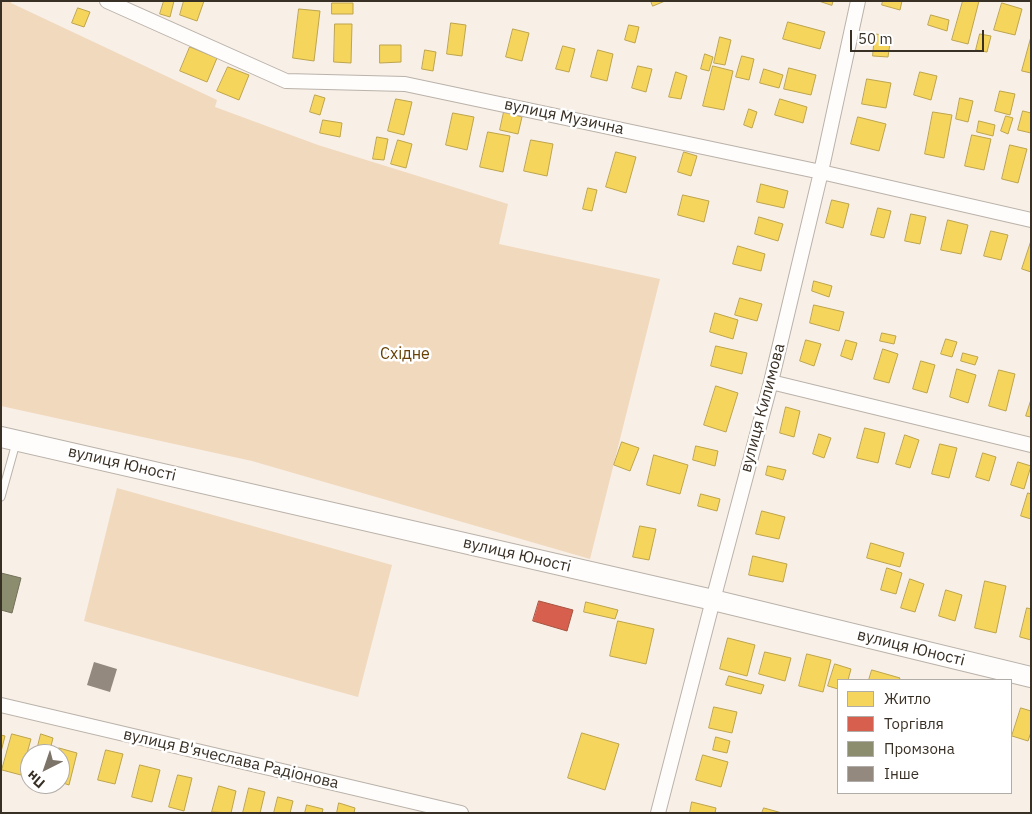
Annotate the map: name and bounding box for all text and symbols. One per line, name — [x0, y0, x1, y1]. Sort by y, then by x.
scale bar — [852, 20, 986, 52]
text: 50 m — [858, 29, 893, 48]
street label: вулиця Музична — [502, 95, 626, 139]
street label: вулиця Килимова — [737, 341, 789, 475]
park label: Східне — [380, 344, 430, 364]
street label: вулиця Юності — [66, 442, 178, 486]
street label: вулиця Юності — [461, 533, 573, 577]
street label: вулиця Юності — [855, 625, 967, 671]
legend — [837, 679, 1012, 794]
text: Житло — [884, 689, 931, 708]
text: Торгівля — [884, 714, 944, 733]
street label: вулиця В'ячеслава Радіонова — [121, 725, 341, 793]
text: Промзона — [884, 739, 955, 758]
north arrow — [20, 744, 70, 794]
text: Інше — [884, 764, 919, 783]
text: Пн — [23, 767, 49, 792]

